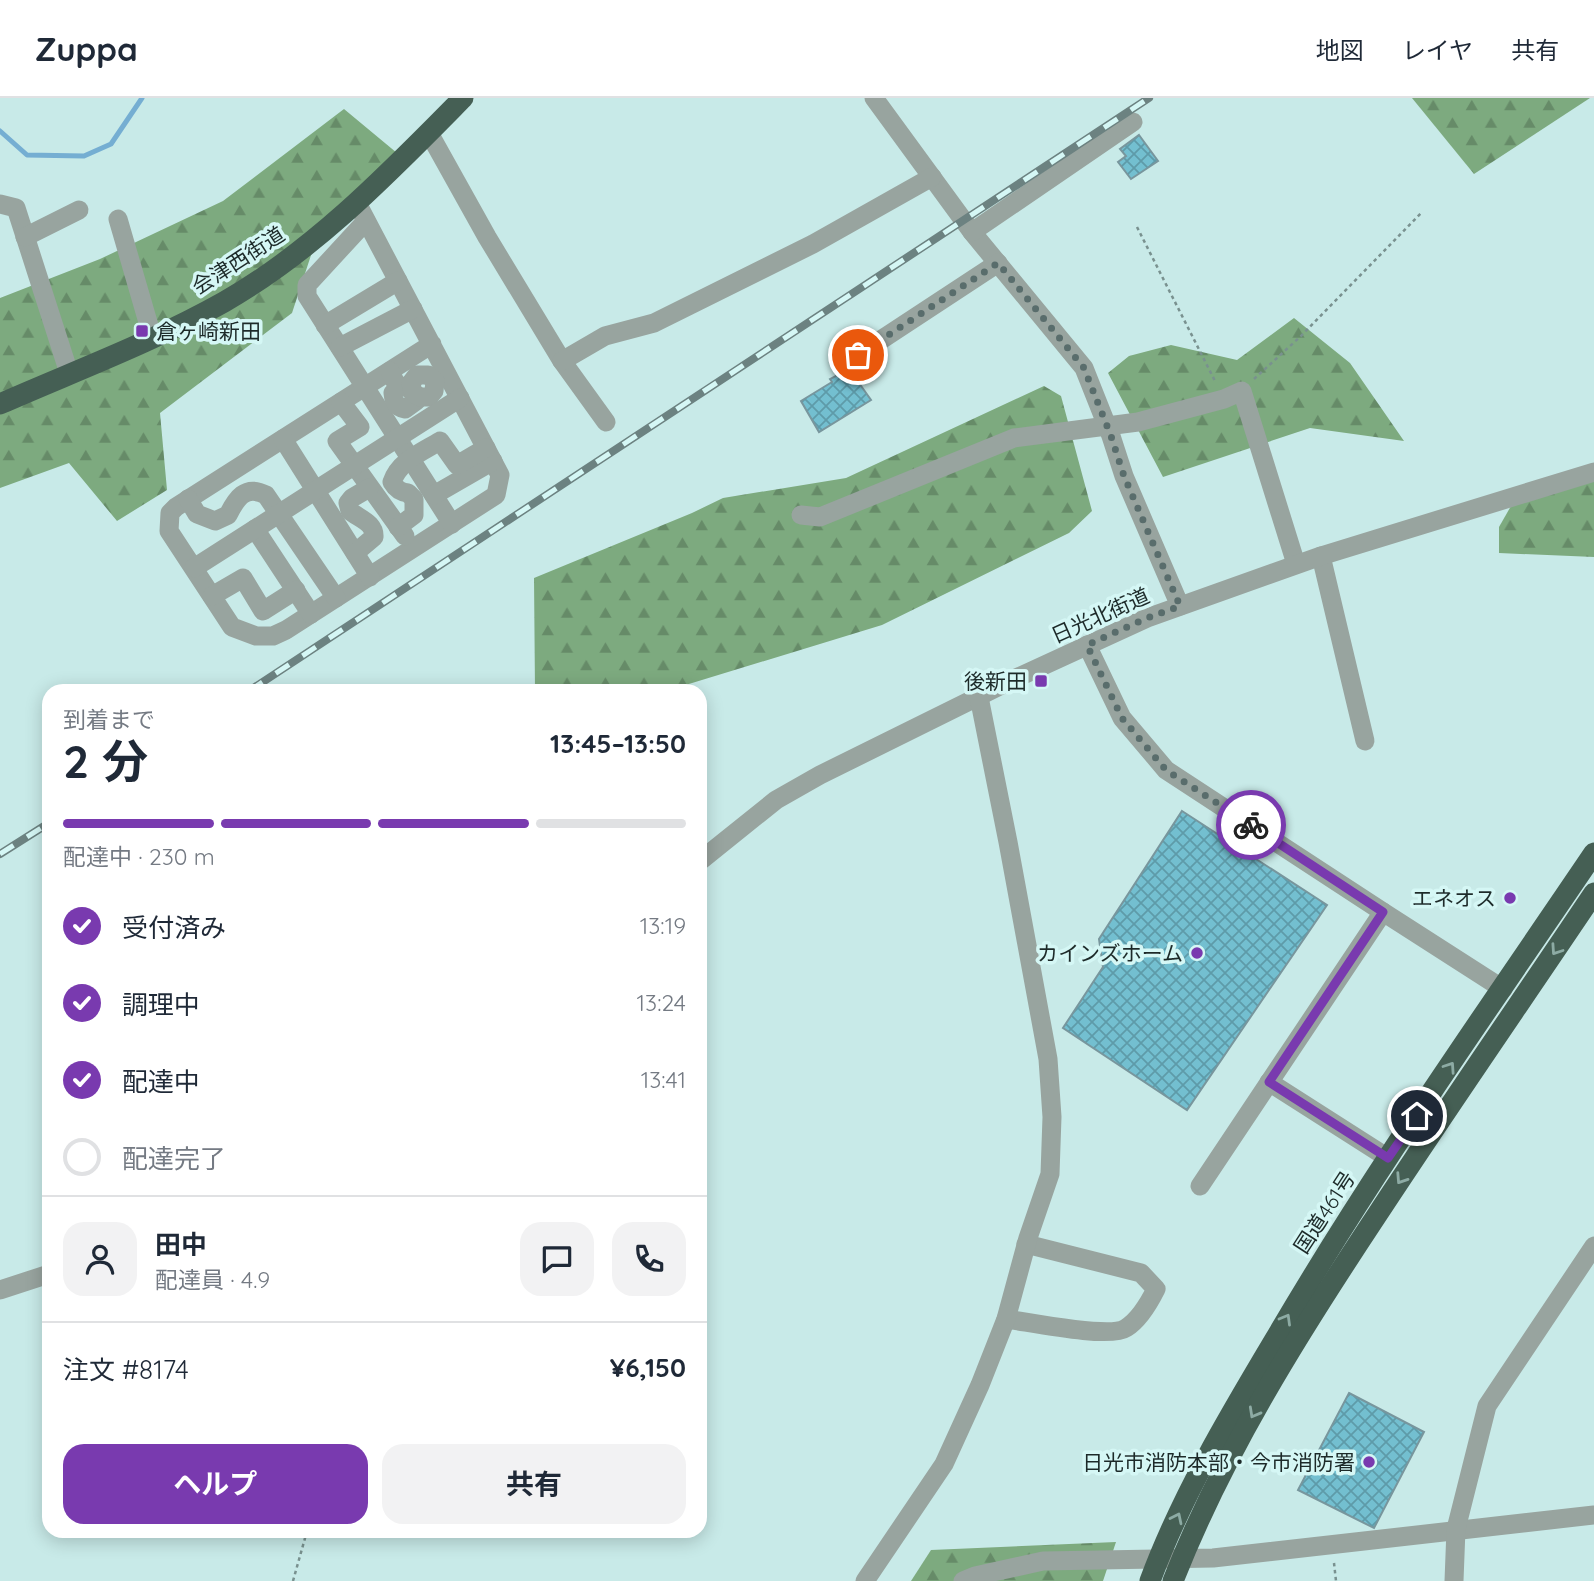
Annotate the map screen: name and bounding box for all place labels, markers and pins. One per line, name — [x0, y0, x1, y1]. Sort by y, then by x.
place label: 倉ヶ崎新田 — [156, 318, 261, 344]
marker: 倉ヶ崎新田 — [134, 323, 150, 339]
pin — [828, 325, 888, 385]
place label: 後新田 — [964, 668, 1027, 694]
marker: 後新田 — [1033, 673, 1049, 689]
place label: エネオス — [1412, 885, 1496, 911]
marker: エネオス — [1502, 890, 1518, 906]
place label: カインズホーム — [1037, 940, 1183, 966]
marker: カインズホーム — [1189, 945, 1205, 961]
pin — [1387, 1086, 1447, 1146]
place label: 日光市消防本部・今市消防署 — [1082, 1449, 1355, 1475]
marker: 日光市消防本部・今市消防署 — [1361, 1454, 1377, 1470]

